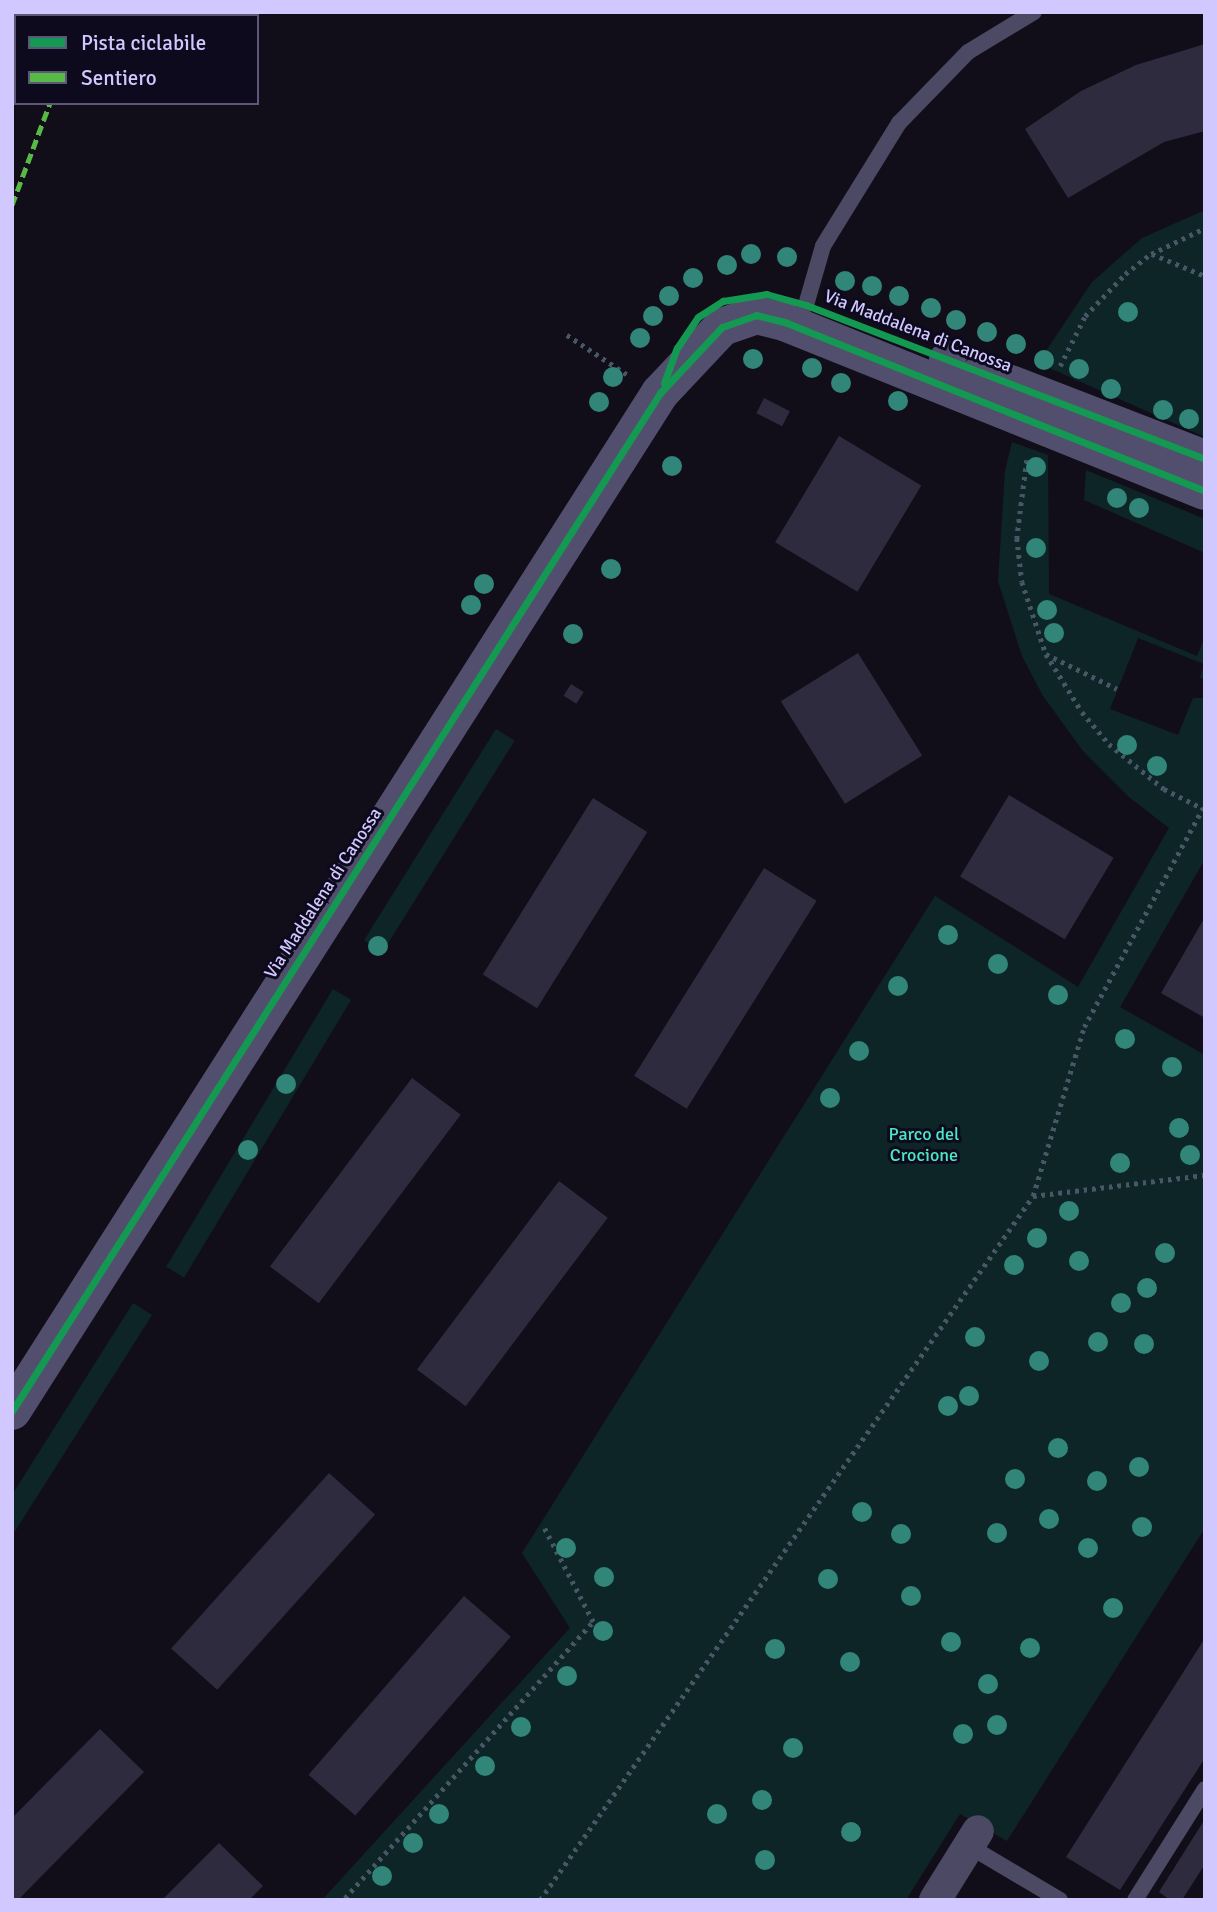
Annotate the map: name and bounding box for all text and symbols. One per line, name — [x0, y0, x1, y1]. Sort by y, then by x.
legend — [14, 14, 259, 105]
text: Pista ciclabile — [81, 30, 206, 56]
text: Sentiero — [81, 65, 157, 91]
street label: Via Maddalena di Canossa — [821, 285, 1015, 377]
street label: Via Maddalena di Canossa — [260, 804, 386, 982]
park label: Parco del Crocione — [889, 1124, 959, 1166]

